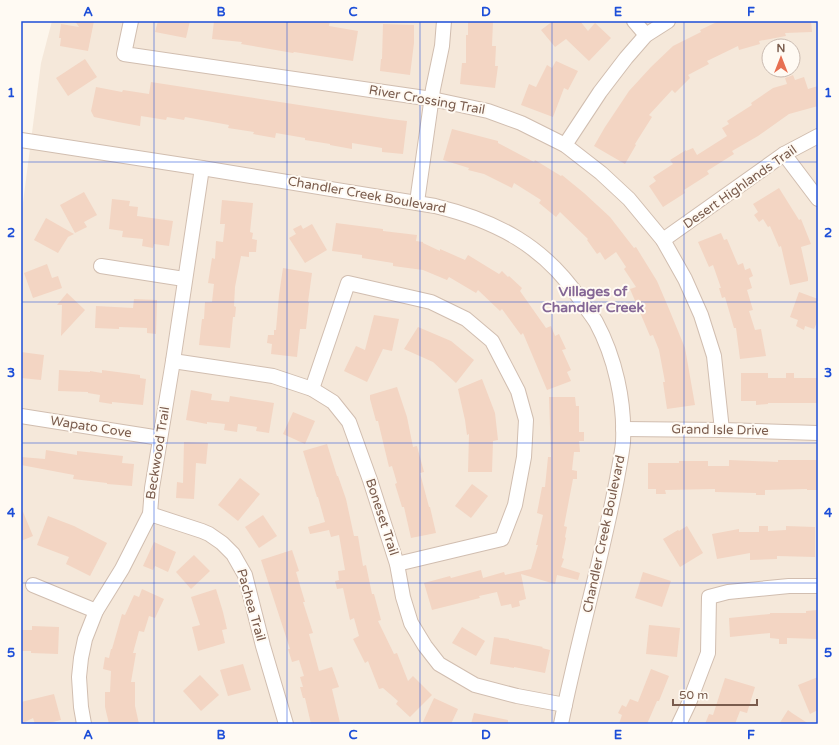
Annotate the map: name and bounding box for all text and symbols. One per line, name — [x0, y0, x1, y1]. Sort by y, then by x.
text: A — [83, 4, 93, 20]
text: B — [216, 4, 226, 20]
text: C — [348, 4, 358, 20]
text: D — [481, 4, 491, 20]
text: E — [614, 4, 622, 20]
text: F — [747, 4, 755, 20]
north arrow — [761, 38, 801, 78]
text: N — [777, 42, 785, 55]
street label: River Crossing Trail — [368, 82, 486, 118]
text: 1 — [7, 85, 15, 101]
text: 1 — [824, 85, 832, 101]
street label: Desert Highlands Trail — [680, 142, 800, 232]
street label: Chandler Creek Boulevard — [287, 173, 447, 217]
text: 2 — [7, 225, 15, 241]
text: 2 — [824, 225, 832, 241]
district label: Villages of Chandler Creek — [542, 283, 644, 316]
text: 3 — [7, 365, 15, 381]
text: 3 — [824, 365, 832, 381]
street label: Beckwood Trail — [143, 405, 173, 501]
street label: Wapato Cove — [49, 413, 133, 441]
street label: Grand Isle Drive — [671, 421, 769, 439]
street label: Chandler Creek Boulevard — [579, 454, 629, 614]
street label: Boneset Trail — [362, 477, 402, 557]
text: 4 — [7, 505, 16, 521]
text: 4 — [824, 505, 833, 521]
street label: Pachea Trail — [233, 567, 269, 643]
text: 5 — [7, 645, 15, 661]
text: 5 — [824, 645, 832, 661]
scale bar — [673, 681, 757, 707]
text: 50 m — [679, 688, 708, 702]
text: A — [83, 727, 93, 743]
text: B — [216, 727, 226, 743]
text: C — [348, 727, 358, 743]
text: D — [481, 727, 491, 743]
text: E — [614, 727, 622, 743]
text: F — [747, 727, 755, 743]

